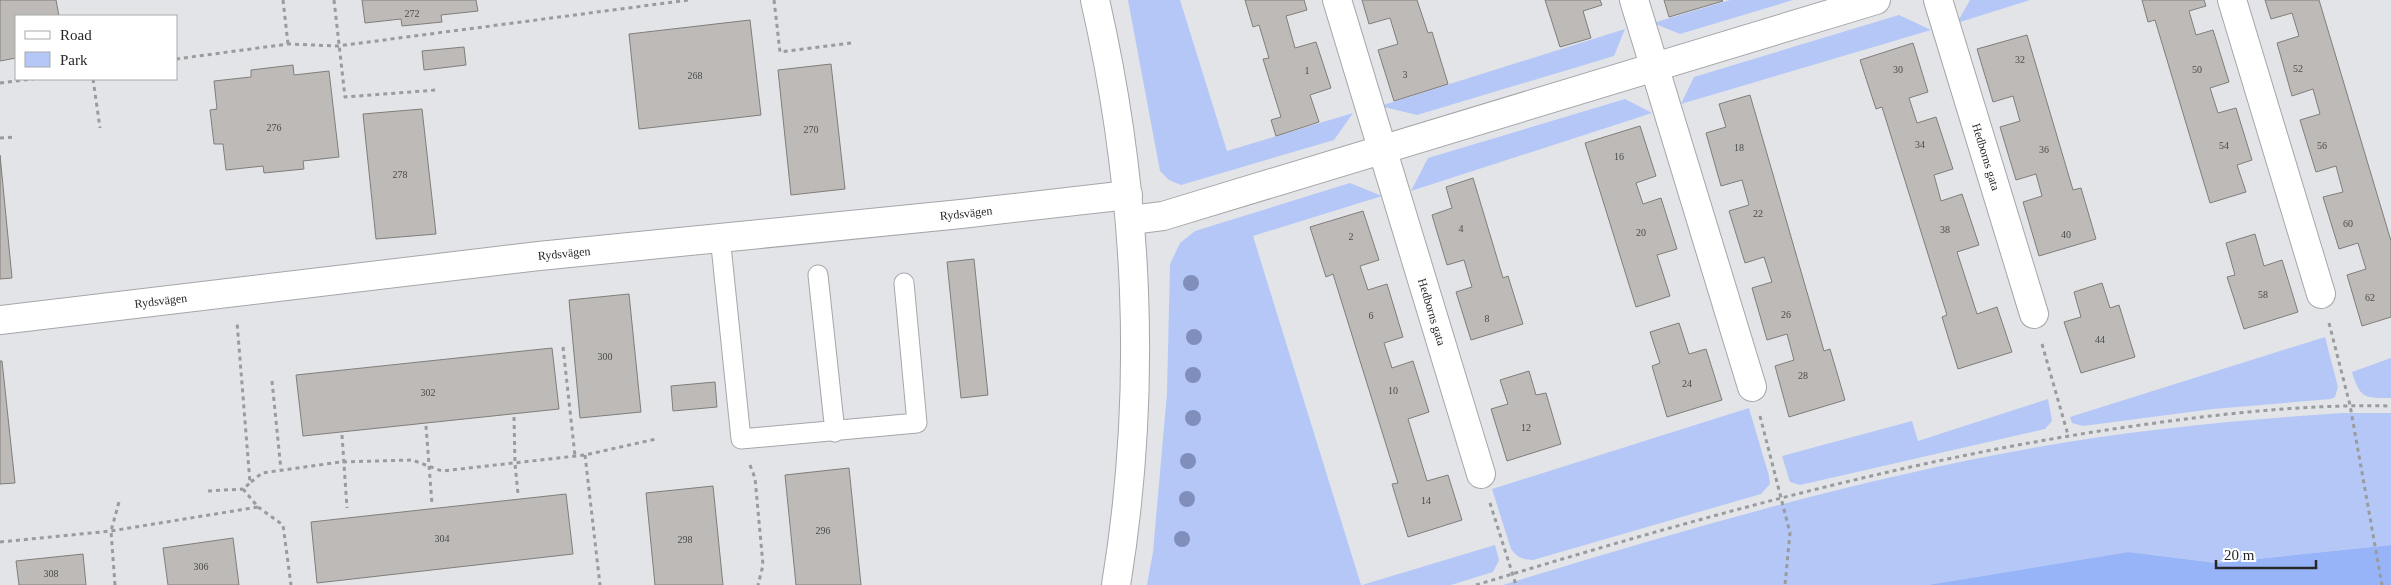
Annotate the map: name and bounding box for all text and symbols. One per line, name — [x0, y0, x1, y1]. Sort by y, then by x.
house number: 272 — [405, 8, 420, 19]
legend — [15, 15, 178, 80]
text: Road — [60, 27, 92, 43]
text: Park — [60, 52, 88, 68]
house number: 32 — [2015, 54, 2025, 65]
house number: 52 — [2293, 63, 2303, 74]
house number: 30 — [1893, 64, 1903, 75]
house number: 50 — [2192, 64, 2202, 75]
house number: 1 — [1305, 65, 1310, 76]
house number: 3 — [1403, 69, 1408, 80]
house number: 268 — [688, 70, 703, 81]
street label: Hedborns gata — [1969, 121, 2003, 193]
house number: 276 — [267, 122, 282, 133]
house number: 270 — [804, 124, 819, 135]
house number: 34 — [1915, 139, 1925, 150]
house number: 54 — [2219, 140, 2229, 151]
house number: 56 — [2317, 140, 2327, 151]
house number: 18 — [1734, 142, 1744, 153]
house number: 36 — [2039, 144, 2049, 155]
house number: 16 — [1614, 151, 1624, 162]
house number: 278 — [393, 169, 408, 180]
street label: Rydsvägen — [939, 203, 993, 223]
house number: 22 — [1753, 208, 1763, 219]
house number: 60 — [2343, 218, 2353, 229]
house number: 4 — [1459, 223, 1464, 234]
house number: 38 — [1940, 224, 1950, 235]
house number: 20 — [1636, 227, 1646, 238]
house number: 40 — [2061, 229, 2071, 240]
house number: 2 — [1349, 231, 1354, 242]
street label: Rydsvägen — [537, 244, 591, 263]
street label: Hedborns gata — [1415, 277, 1449, 348]
house number: 58 — [2258, 289, 2268, 300]
street label: Rydsvägen — [134, 291, 188, 311]
house number: 62 — [2365, 292, 2375, 303]
house number: 26 — [1781, 309, 1791, 320]
house number: 6 — [1369, 310, 1374, 321]
house number: 8 — [1485, 313, 1490, 324]
house number: 44 — [2095, 334, 2105, 345]
house number: 300 — [598, 351, 613, 362]
house number: 28 — [1798, 370, 1808, 381]
house number: 24 — [1682, 378, 1692, 389]
house number: 10 — [1388, 385, 1398, 396]
house number: 302 — [421, 387, 436, 398]
house number: 12 — [1521, 422, 1531, 433]
house number: 14 — [1421, 495, 1431, 506]
house number: 296 — [816, 525, 831, 536]
house number: 304 — [435, 533, 450, 544]
house number: 298 — [678, 534, 693, 545]
scale bar — [2216, 538, 2316, 570]
text: 20 m — [2224, 547, 2255, 563]
house number: 306 — [194, 561, 209, 572]
house number: 308 — [44, 568, 59, 579]

